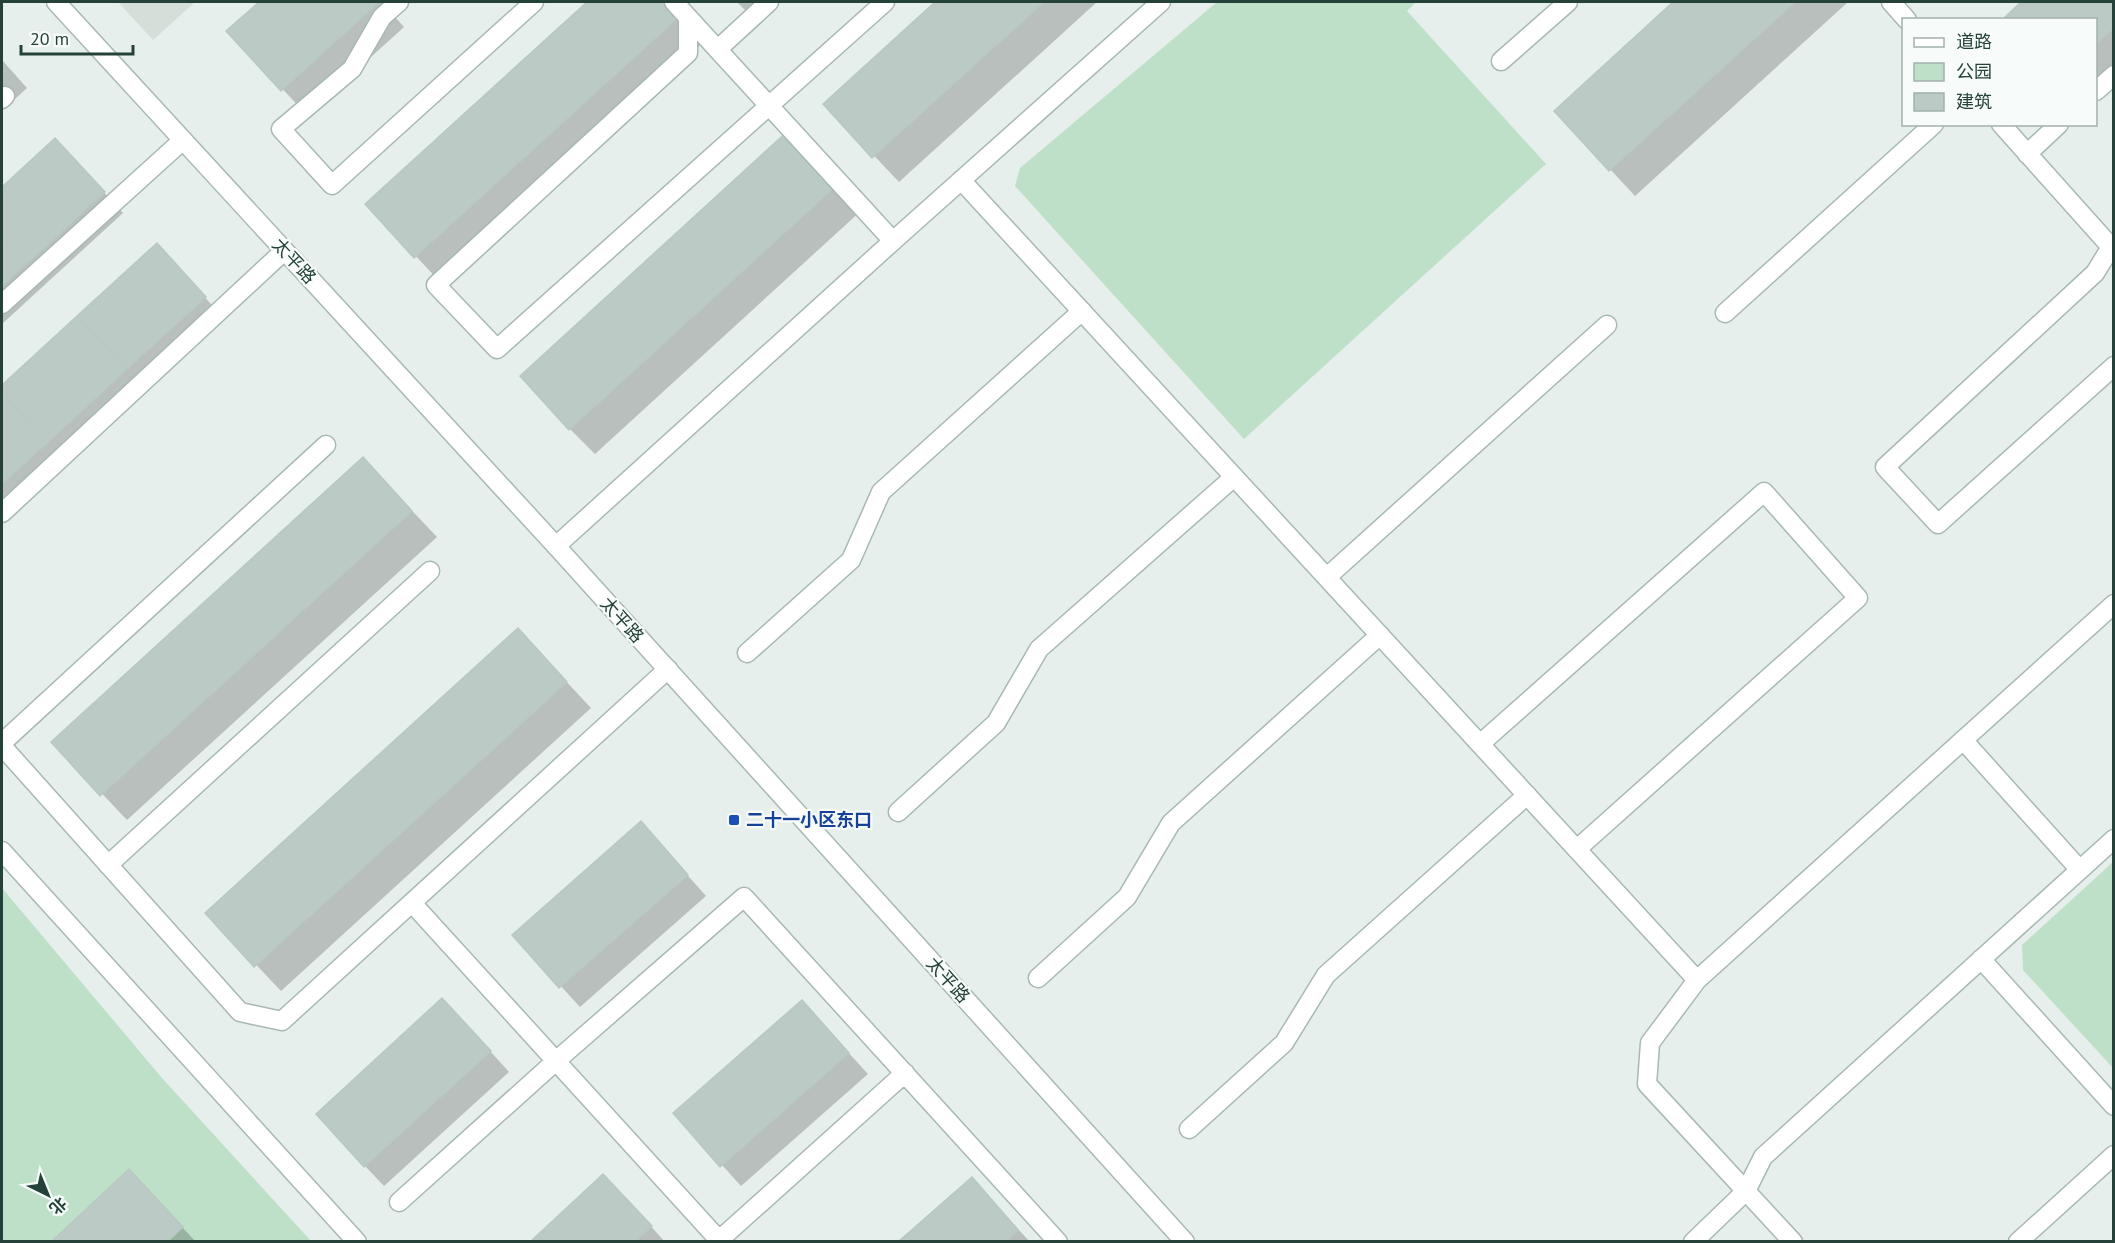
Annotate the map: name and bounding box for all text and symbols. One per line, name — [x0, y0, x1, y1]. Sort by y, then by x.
scale bar — [21, 18, 134, 56]
legend — [1902, 18, 2097, 126]
text: 20 m — [30, 27, 69, 50]
text: 道路 — [1956, 30, 1992, 53]
text: 公园 — [1956, 60, 1992, 83]
text: 建筑 — [1956, 90, 1992, 113]
street label: 太平路 — [268, 233, 321, 288]
street label: 太平路 — [596, 592, 649, 647]
place label: 二十一小区东口 — [746, 808, 872, 831]
marker: 二十一小区东口 — [727, 813, 741, 827]
street label: 太平路 — [922, 952, 975, 1007]
north arrow — [18, 1165, 78, 1225]
text: 北 — [46, 1193, 71, 1219]

